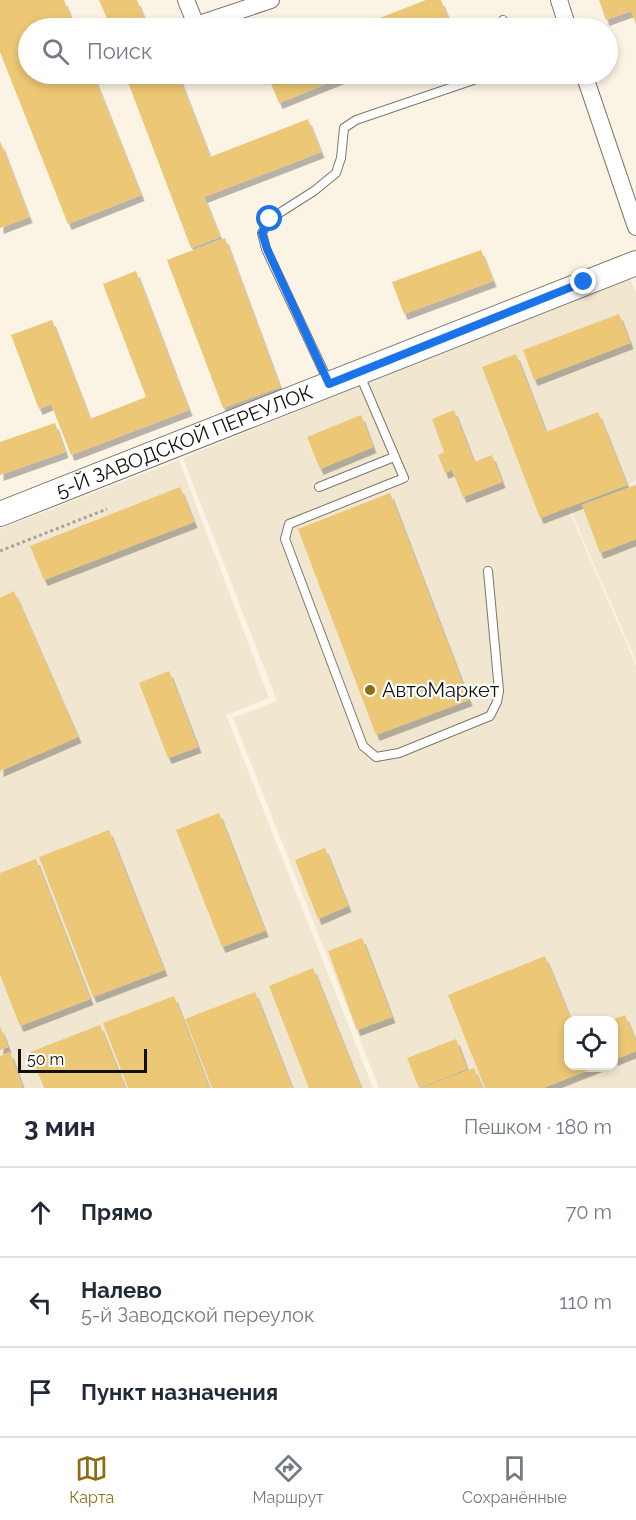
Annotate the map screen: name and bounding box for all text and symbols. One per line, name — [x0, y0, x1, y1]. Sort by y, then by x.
search box — [18, 18, 618, 84]
icon: search — [39, 35, 72, 68]
text: Поиск — [87, 38, 152, 64]
route start — [256, 205, 282, 231]
route end — [570, 268, 596, 294]
street label: 5-Й ЗАВОДСКОЙ ПЕРЕУЛОК — [52, 380, 316, 503]
place label: АвтоМаркет — [382, 678, 500, 702]
marker: АвтоМаркет — [363, 683, 377, 697]
map controls — [564, 1016, 618, 1070]
button: locate — [564, 1016, 618, 1070]
scale bar — [18, 1046, 147, 1074]
text: 50 m — [27, 1050, 64, 1069]
text: 3 мин — [24, 1112, 95, 1142]
text: Пешком · 180 m — [464, 1115, 612, 1139]
icon: ahead — [24, 1196, 57, 1229]
text: Прямо — [81, 1199, 153, 1225]
text: 70 m — [566, 1200, 612, 1224]
text: Налево — [81, 1277, 162, 1303]
icon: left — [24, 1286, 57, 1319]
text: 110 m — [559, 1290, 612, 1314]
text: 5-й Заводской переулок — [81, 1303, 314, 1327]
icon: arrive — [24, 1376, 57, 1409]
text: Пункт назначения — [81, 1379, 278, 1405]
tab: Карта — [69, 1452, 114, 1507]
tab: Маршрут — [253, 1452, 324, 1507]
tab: Сохранённые — [462, 1452, 567, 1507]

